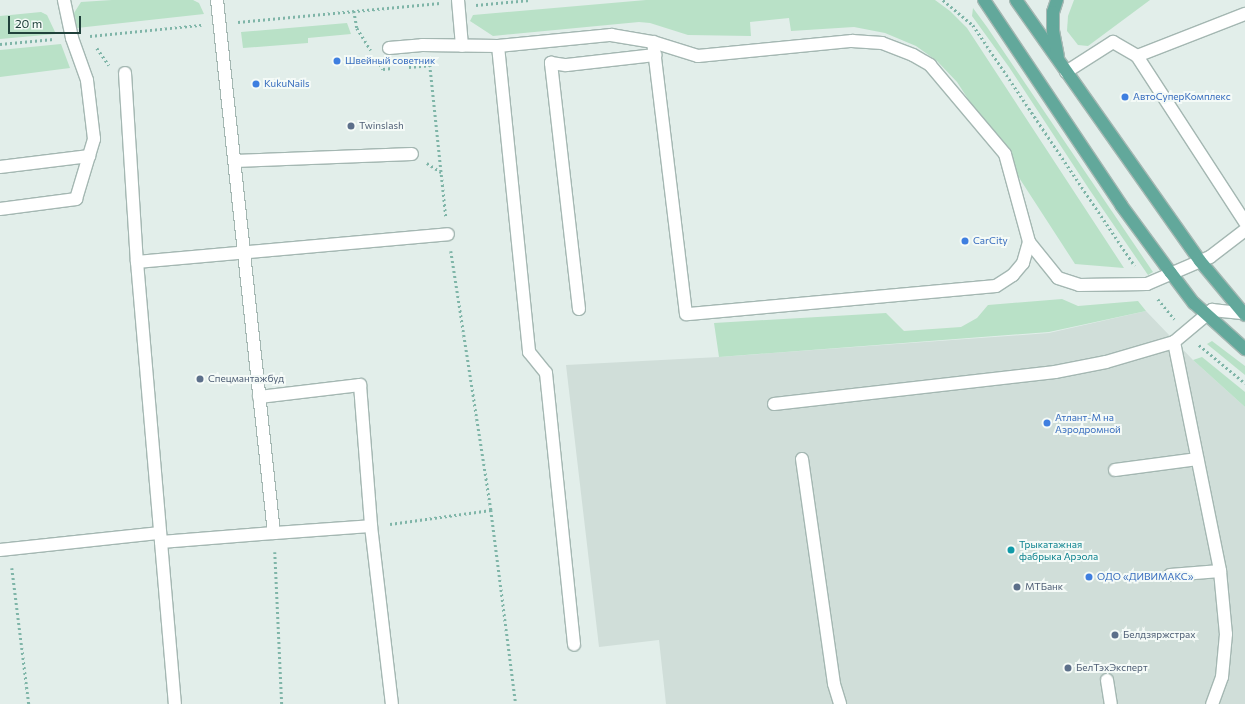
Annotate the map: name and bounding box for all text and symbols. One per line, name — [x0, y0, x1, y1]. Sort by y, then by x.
scale bar — [10, 8, 83, 34]
text: 20 m — [15, 16, 42, 30]
place label: Швейный советник — [345, 55, 435, 67]
marker: Швейный советник — [332, 56, 342, 66]
place label: KukuNails — [264, 78, 310, 90]
marker: KukuNails — [251, 79, 261, 89]
place label: АвтоСуперКомплекс — [1133, 91, 1231, 103]
marker: АвтоСуперКомплекс — [1120, 92, 1130, 102]
place label: Twinslash — [359, 120, 404, 132]
marker: Twinslash — [346, 121, 356, 131]
place label: CarCity — [973, 235, 1008, 247]
marker: CarCity — [960, 236, 970, 246]
place label: Спецмантажбуд — [208, 373, 284, 385]
marker: Спецмантажбуд — [195, 374, 205, 384]
place label: Атлант-М на Аэродромной — [1055, 411, 1121, 434]
marker: Атлант-М на Аэродромной — [1042, 418, 1052, 428]
place label: Трыкатажная фабрыка Арэола — [1019, 538, 1098, 562]
marker: Трыкатажная фабрыка Арэола — [1006, 545, 1016, 555]
place label: ОДО «ДИВИМАКС» — [1097, 571, 1193, 583]
marker: ОДО «ДИВИМАКС» — [1084, 572, 1094, 582]
place label: МТБанк — [1025, 581, 1063, 593]
marker: МТБанк — [1012, 582, 1022, 592]
place label: Белдзяржстрах — [1123, 629, 1196, 641]
marker: Белдзяржстрах — [1110, 630, 1120, 640]
place label: БелТэхЭксперт — [1076, 662, 1148, 674]
marker: БелТэхЭксперт — [1063, 663, 1073, 673]

